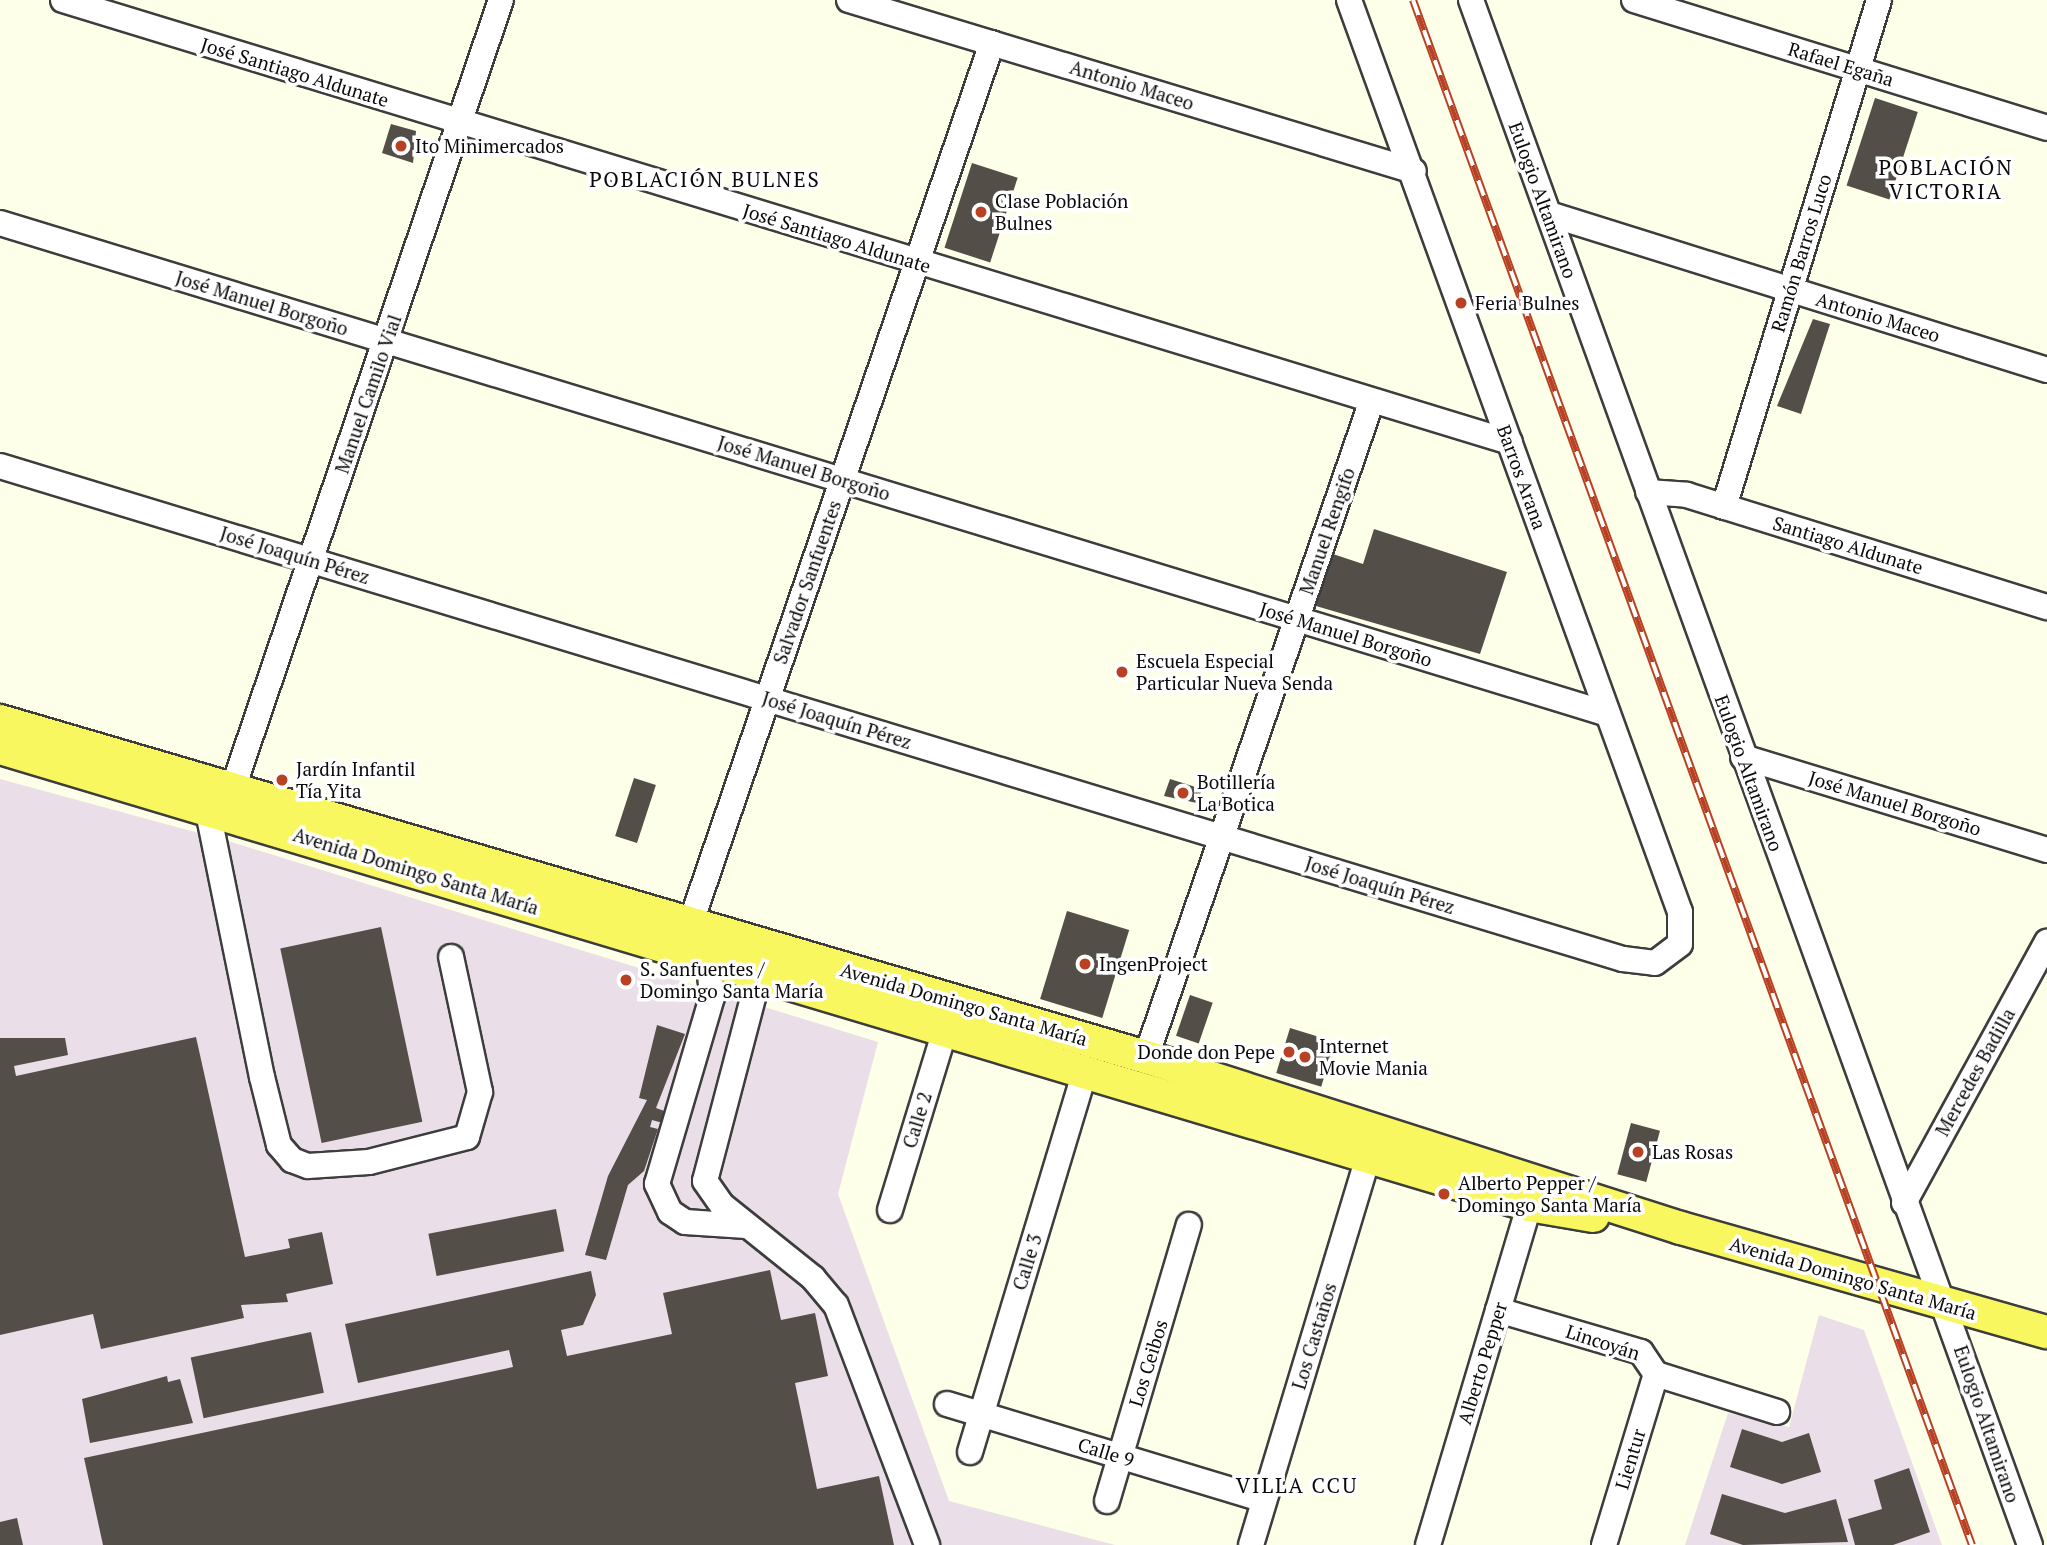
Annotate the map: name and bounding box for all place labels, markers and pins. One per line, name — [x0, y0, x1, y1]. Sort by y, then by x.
place label: Ito Minimercados — [415, 135, 564, 157]
marker: Ito Minimercados — [393, 138, 409, 154]
place label: Clase Población Bulnes — [995, 190, 1128, 234]
marker: Clase Población Bulnes — [973, 204, 989, 220]
place label: Feria Bulnes — [1475, 292, 1579, 314]
marker: Feria Bulnes — [1453, 295, 1469, 311]
place label: Escuela Especial Particular Nueva Senda — [1136, 650, 1333, 694]
marker: Escuela Especial Particular Nueva Senda — [1114, 664, 1130, 680]
place label: Jardín Infantil Tía Yita — [296, 758, 415, 802]
place label: Botillería La Botica — [1197, 771, 1275, 815]
marker: Jardín Infantil Tía Yita — [274, 772, 290, 788]
marker: Botillería La Botica — [1175, 785, 1191, 801]
place label: IngenProject — [1099, 953, 1208, 975]
marker: IngenProject — [1077, 956, 1093, 972]
place label: S. Sanfuentes / Domingo Santa María — [640, 958, 823, 1002]
marker: S. Sanfuentes / Domingo Santa María — [618, 972, 634, 988]
place label: Internet Movie Mania — [1319, 1035, 1428, 1079]
place label: Donde don Pepe — [1137, 1041, 1275, 1063]
marker: Donde don Pepe — [1281, 1044, 1297, 1060]
marker: Internet Movie Mania — [1297, 1049, 1313, 1065]
place label: Las Rosas — [1652, 1141, 1733, 1163]
marker: Las Rosas — [1630, 1144, 1646, 1160]
place label: Alberto Pepper / Domingo Santa María — [1458, 1172, 1641, 1216]
marker: Alberto Pepper / Domingo Santa María — [1436, 1186, 1452, 1202]

